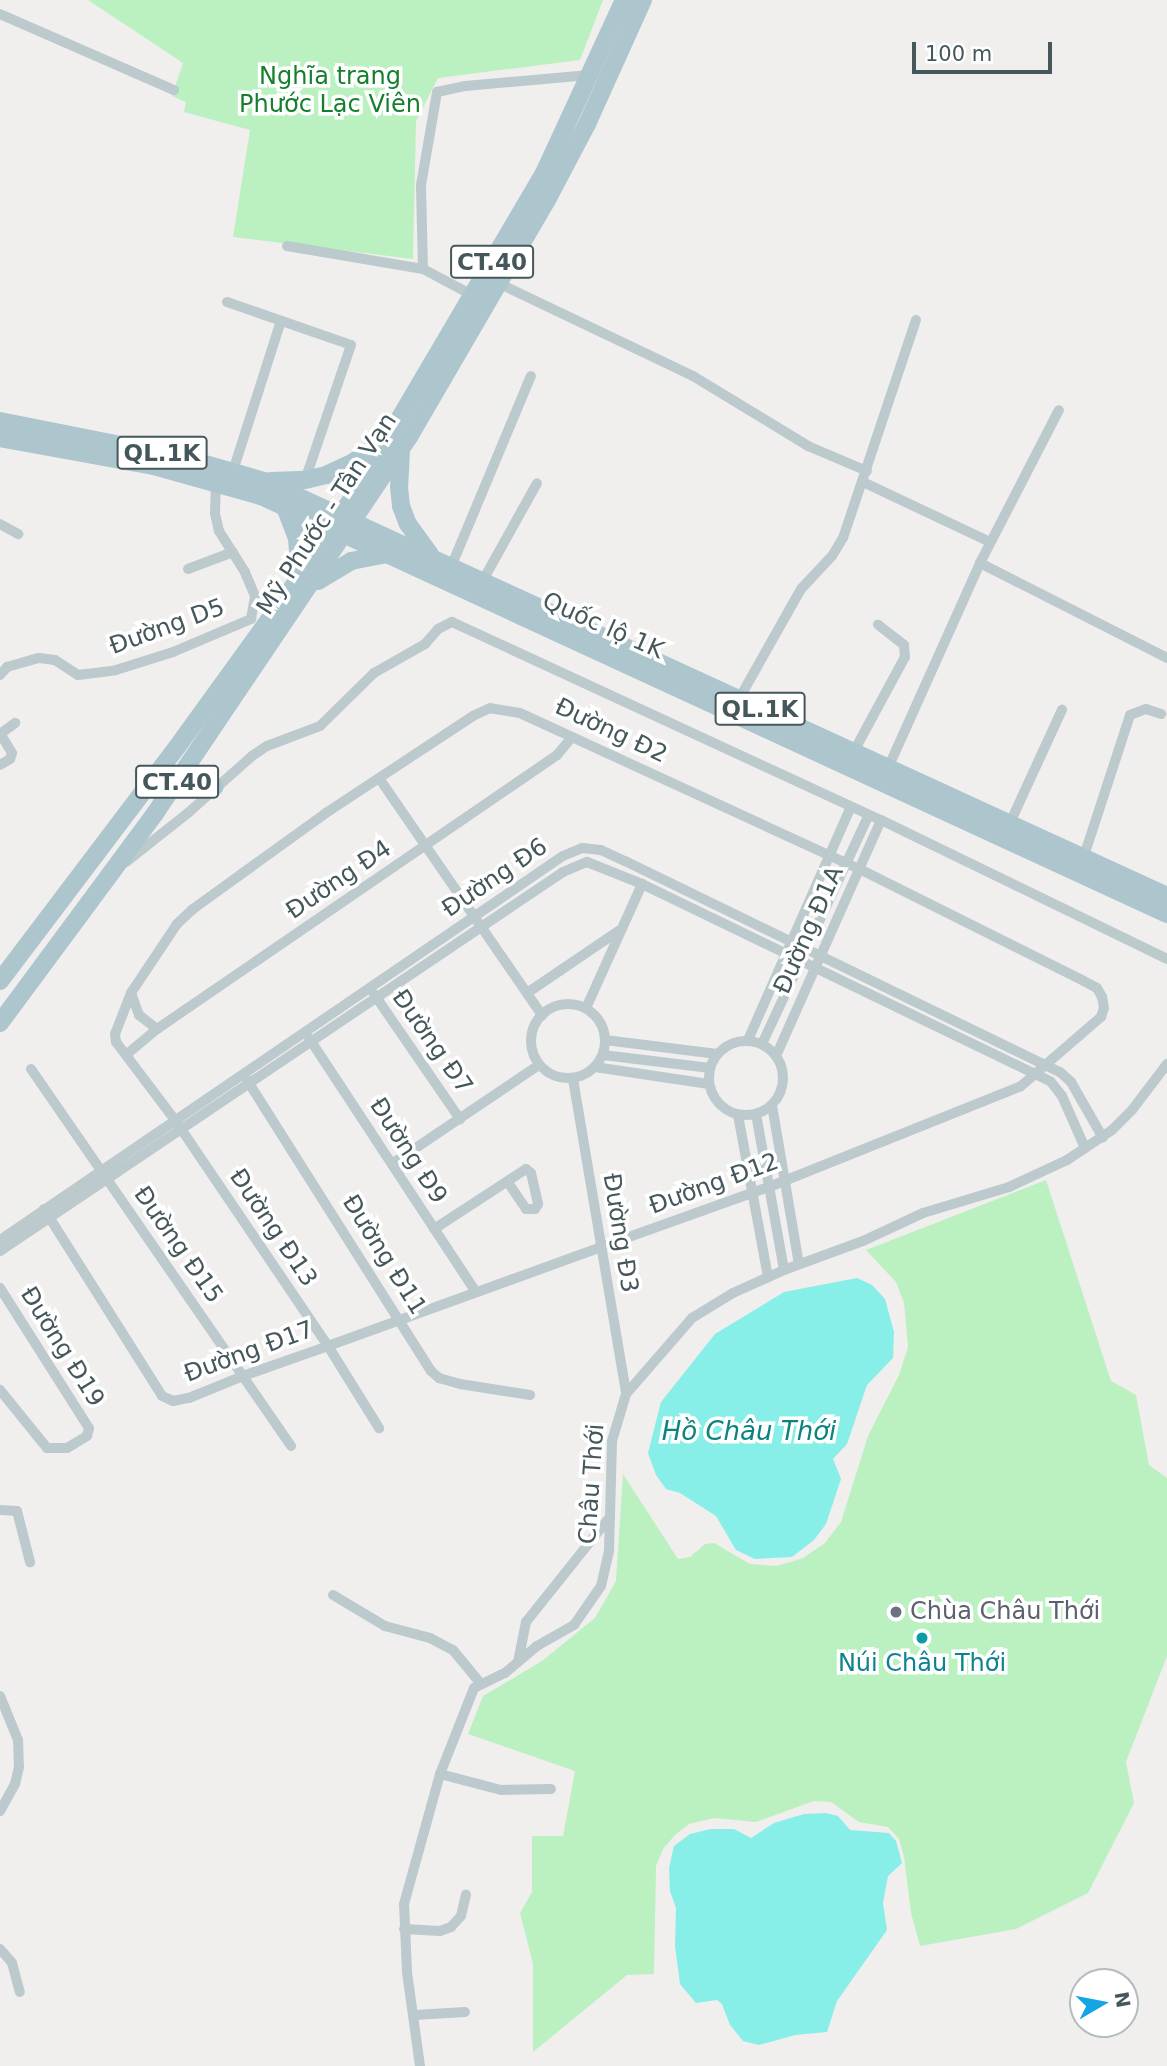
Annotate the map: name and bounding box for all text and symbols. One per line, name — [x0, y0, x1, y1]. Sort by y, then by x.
scale bar — [915, 28, 1055, 72]
text: 100 m — [925, 42, 992, 66]
park label: Nghĩa trang Phước Lạc Viên — [239, 63, 421, 119]
road number: CT.40 — [450, 243, 534, 282]
street label: Mỹ Phước - Tân Vạn — [251, 408, 403, 620]
road number: QL.1K — [116, 433, 208, 472]
street label: Quốc lộ 1K — [538, 586, 668, 666]
street label: Đường D5 — [106, 593, 228, 661]
road number: QL.1K — [714, 690, 806, 729]
street label: Đường Đ2 — [550, 693, 672, 769]
road number: CT.40 — [135, 762, 219, 802]
street label: Đường Đ6 — [437, 832, 553, 924]
street label: Đường Đ4 — [281, 834, 397, 926]
street label: Đường Đ1A — [768, 862, 850, 998]
street label: Đường Đ7 — [386, 984, 478, 1100]
street label: Đường Đ9 — [363, 1093, 453, 1209]
street label: Đường Đ12 — [645, 1147, 783, 1221]
street label: Đường Đ13 — [223, 1164, 323, 1292]
street label: Đường Đ3 — [596, 1171, 644, 1295]
street label: Đường Đ15 — [127, 1181, 229, 1309]
street label: Đường Đ11 — [336, 1190, 432, 1320]
street label: Đường Đ19 — [14, 1282, 110, 1412]
street label: Đường Đ17 — [180, 1315, 318, 1389]
water label: Hồ Châu Thới — [662, 1416, 836, 1448]
street label: Châu Thới — [573, 1423, 611, 1545]
place label: Chùa Châu Thới — [910, 1598, 1100, 1626]
marker: Chùa Châu Thới — [888, 1604, 904, 1620]
marker: Núi Châu Thới — [914, 1630, 930, 1646]
place label: Núi Châu Thới — [838, 1650, 1006, 1678]
north arrow — [1069, 1968, 1139, 2038]
text: N — [1110, 1990, 1135, 2009]

